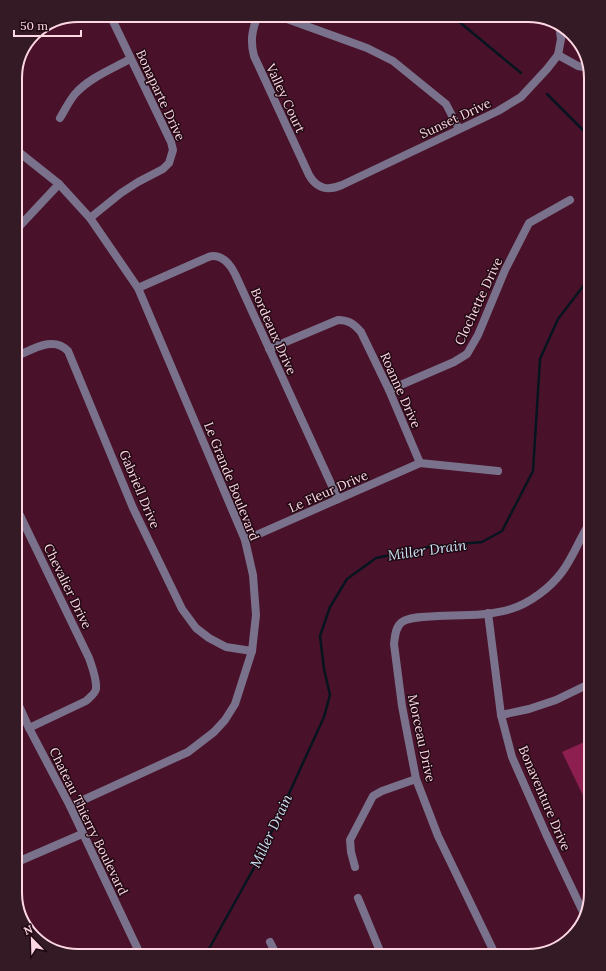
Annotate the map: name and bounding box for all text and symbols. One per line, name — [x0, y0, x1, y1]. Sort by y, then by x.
scale bar — [14, 12, 81, 38]
text: 50 m — [20, 18, 48, 33]
street label: Bonaparte Drive — [132, 47, 189, 143]
street label: Valley Court — [262, 60, 309, 136]
street label: Sunset Drive — [417, 95, 494, 142]
street label: Clochette Drive — [451, 255, 506, 348]
street label: Bordeaux Drive — [247, 285, 300, 377]
street label: Roanne Drive — [376, 350, 425, 431]
street label: Le Grande Boulevard — [200, 419, 263, 543]
street label: Gabriell Drive — [115, 447, 164, 531]
street label: Le Fleur Drive — [286, 466, 370, 517]
water label: Miller Drain — [387, 536, 468, 564]
street label: Chevalier Drive — [40, 541, 96, 632]
street label: Morceau Drive — [404, 693, 439, 783]
street label: Bonaventure Drive — [515, 743, 574, 853]
street label: Chateau Thierry Boulevard — [45, 745, 132, 898]
water label: Miller Drain — [246, 791, 296, 871]
north arrow — [12, 919, 52, 959]
text: N — [21, 921, 35, 938]

